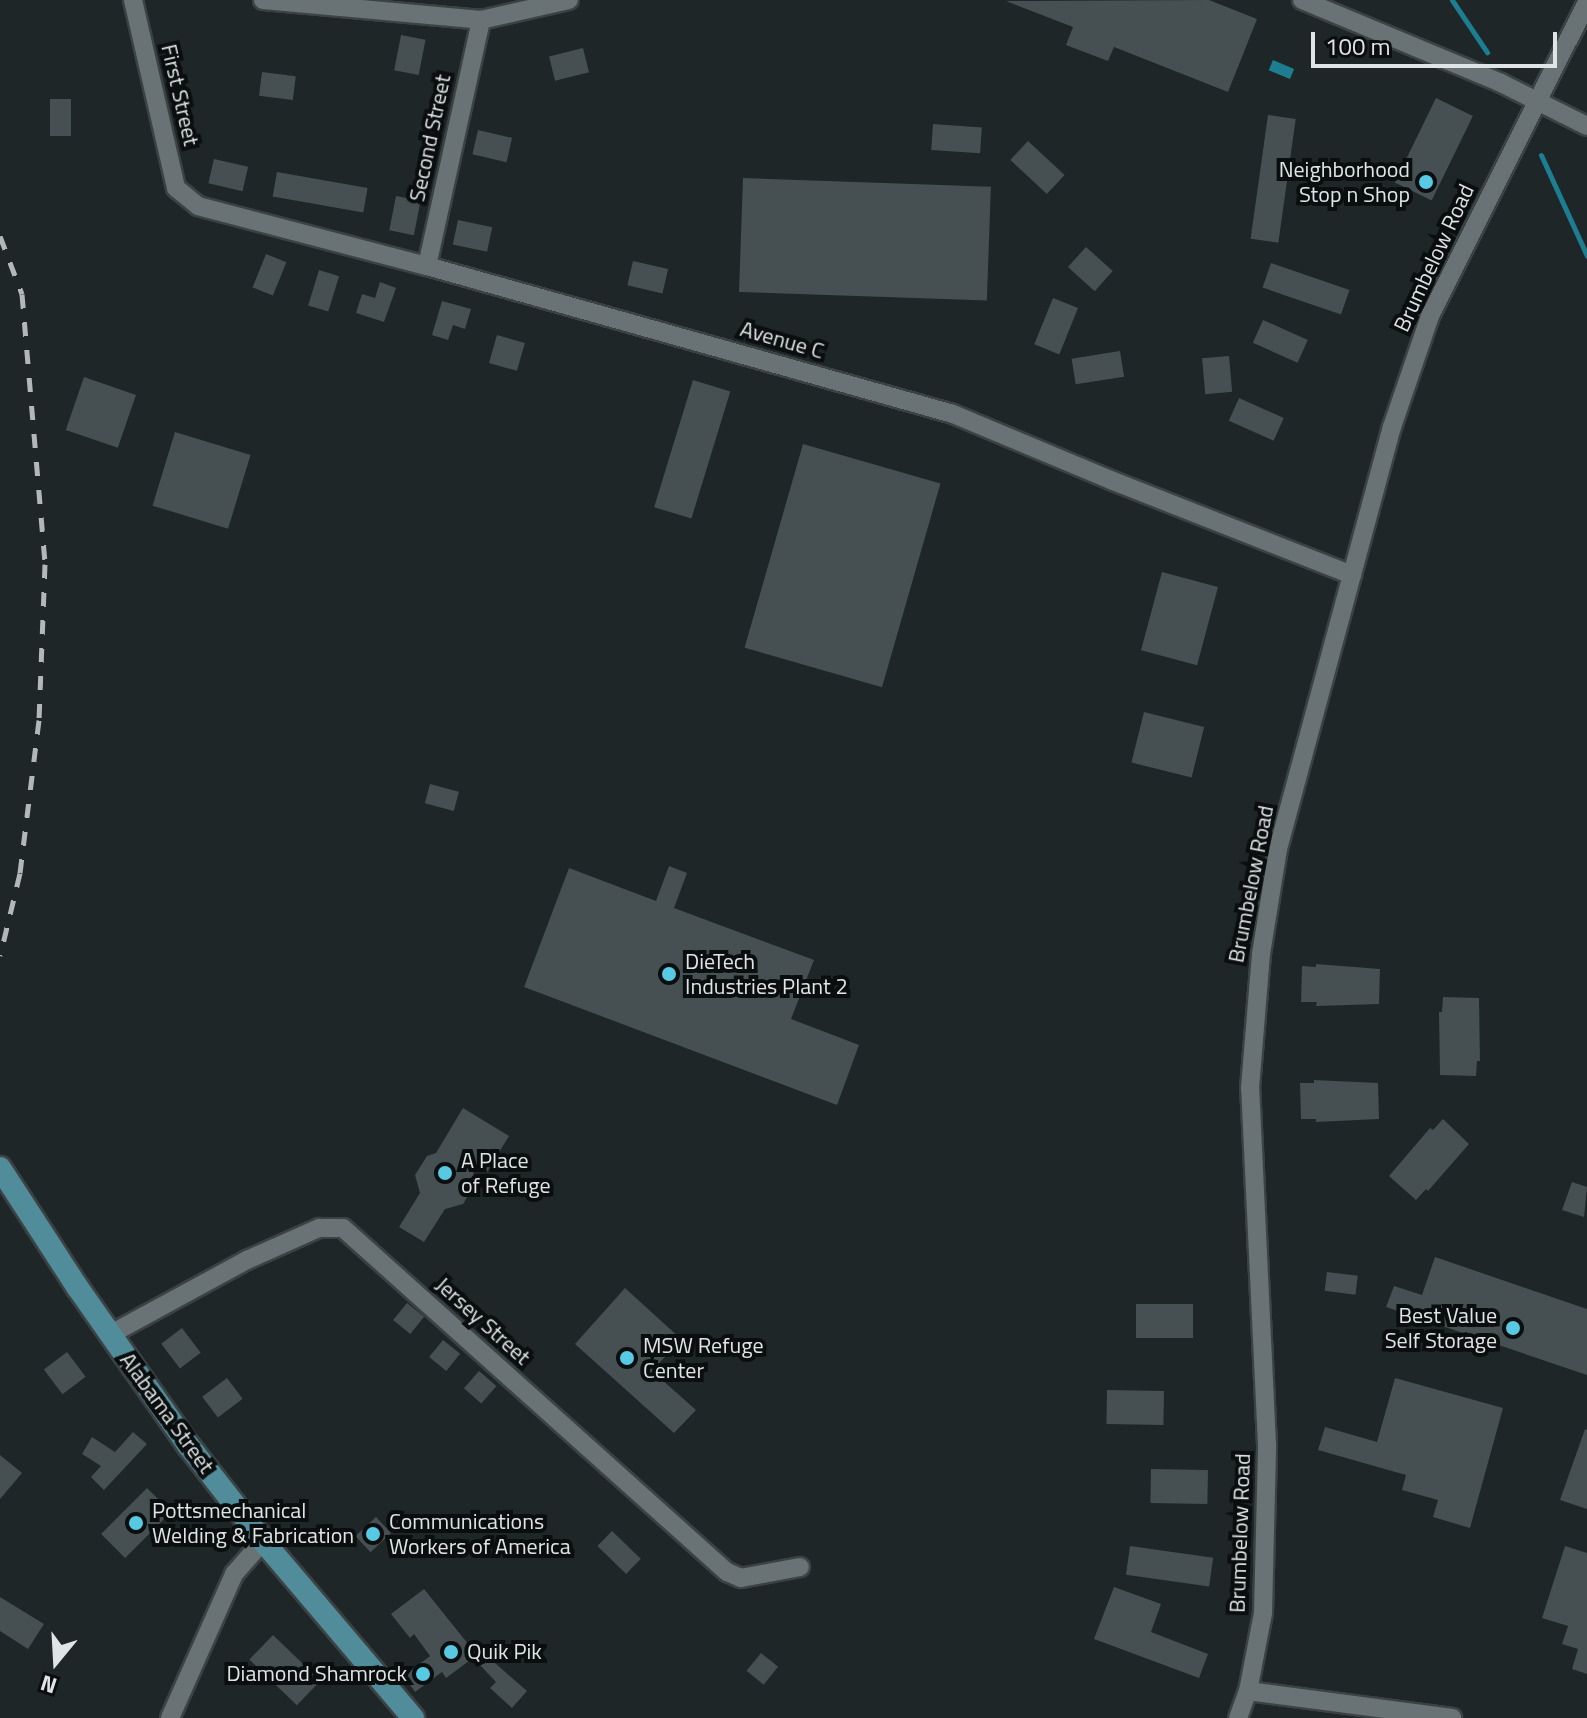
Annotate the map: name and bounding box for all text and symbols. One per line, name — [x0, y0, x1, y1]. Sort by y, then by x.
scale bar — [1315, 16, 1561, 66]
text: 100 m — [1325, 28, 1391, 64]
street label: First Street — [155, 42, 205, 148]
street label: Second Street — [404, 72, 456, 204]
place label: Neighborhood Stop n Shop — [1279, 156, 1410, 208]
marker: Neighborhood Stop n Shop — [1417, 173, 1435, 191]
street label: Brumbelow Road — [1388, 180, 1480, 336]
street label: Avenue C — [737, 316, 827, 364]
street label: Brumbelow Road — [1223, 803, 1279, 965]
place label: DieTech Industries Plant 2 — [685, 948, 848, 1000]
marker: DieTech Industries Plant 2 — [660, 965, 678, 983]
place label: A Place of Refuge — [461, 1147, 551, 1198]
marker: A Place of Refuge — [436, 1164, 454, 1182]
street label: Jersey Street — [430, 1272, 536, 1370]
place label: Best Value Self Storage — [1385, 1302, 1497, 1354]
marker: Best Value Self Storage — [1504, 1319, 1522, 1337]
place label: MSW Refuge Center — [643, 1332, 764, 1384]
street label: Alabama Street — [114, 1347, 220, 1479]
marker: MSW Refuge Center — [618, 1349, 636, 1367]
street label: Brumbelow Road — [1224, 1453, 1256, 1613]
place label: Pottsmechanical Welding & Fabrication — [152, 1497, 354, 1548]
place label: Communications Workers of America — [389, 1508, 571, 1560]
marker: Pottsmechanical Welding & Fabrication — [127, 1514, 145, 1532]
marker: Communications Workers of America — [364, 1525, 382, 1543]
north arrow — [16, 1622, 96, 1702]
place label: Quik Pik — [467, 1639, 542, 1665]
marker: Quik Pik — [442, 1643, 460, 1661]
place label: Diamond Shamrock — [226, 1661, 407, 1687]
marker: Diamond Shamrock — [414, 1665, 432, 1683]
text: N — [36, 1666, 61, 1703]

